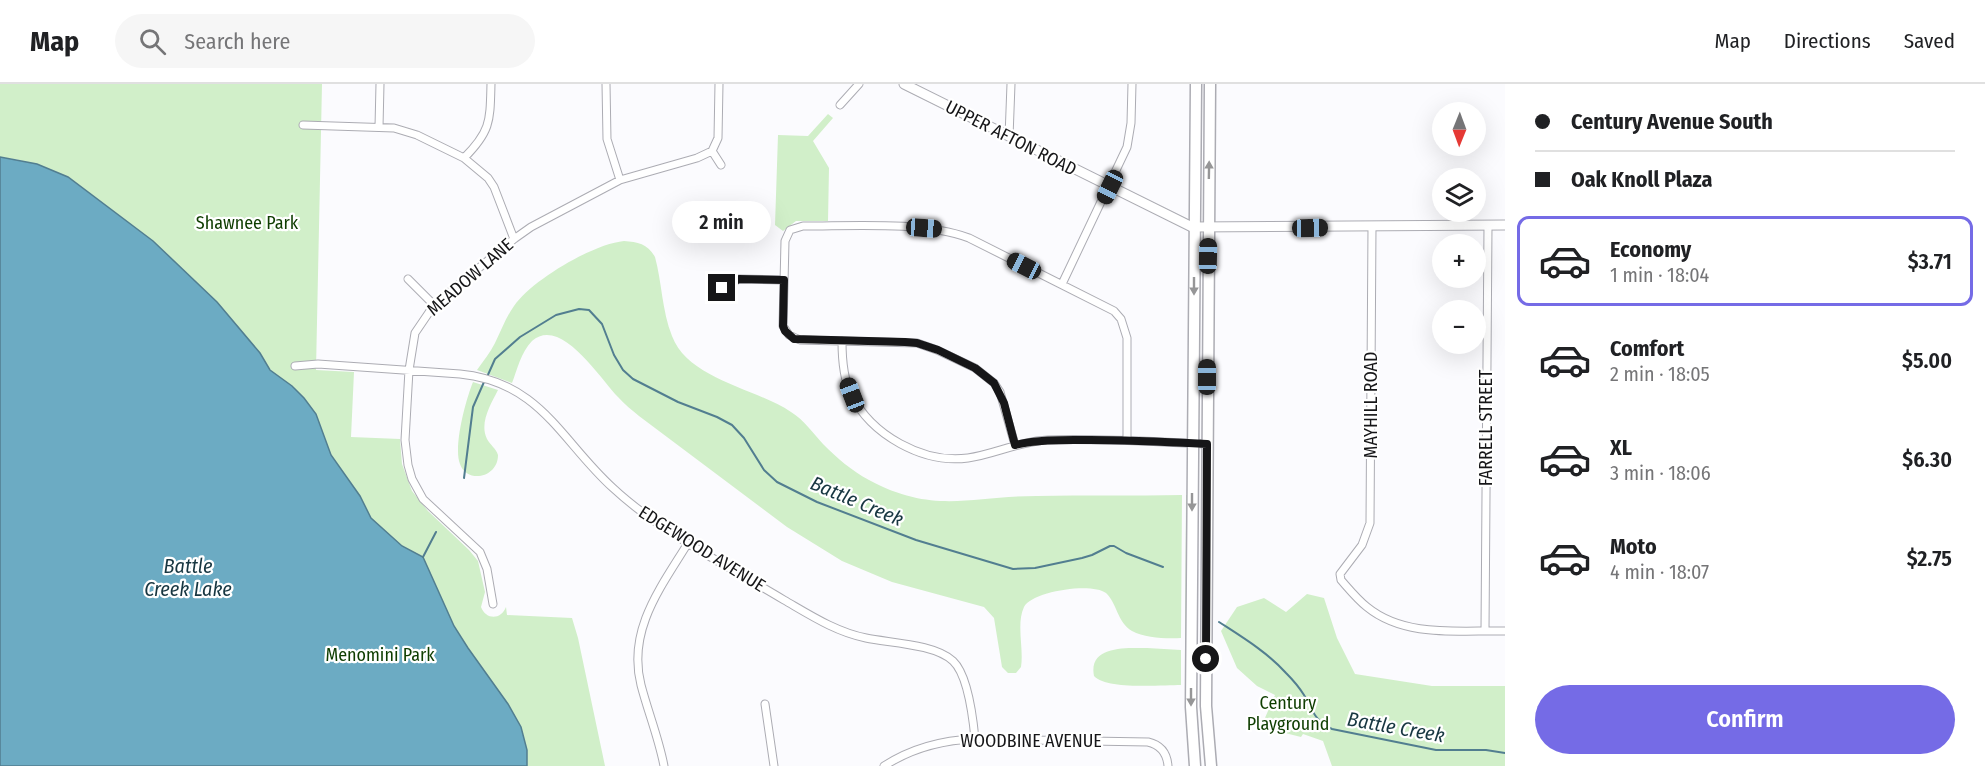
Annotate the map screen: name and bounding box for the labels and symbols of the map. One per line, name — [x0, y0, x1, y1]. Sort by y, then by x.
street label: UPPER AFTON ROAD — [942, 95, 1080, 181]
north arrow — [1432, 102, 1486, 156]
one-way arrow — [1204, 160, 1214, 179]
car — [1094, 167, 1126, 207]
callout: 2 min — [672, 201, 771, 243]
park label: Shawnee Park — [196, 212, 299, 234]
car — [905, 218, 943, 238]
car — [1292, 219, 1328, 237]
street label: MEADOW LANE — [422, 234, 518, 320]
car — [1199, 238, 1217, 274]
car — [1004, 250, 1044, 282]
route end — [708, 274, 735, 301]
one-way arrow — [1189, 277, 1199, 296]
street label: MAYHILL ROAD — [1360, 352, 1382, 458]
car — [1198, 359, 1216, 395]
street label: FARRELL STREET — [1475, 369, 1497, 486]
car — [837, 375, 867, 415]
water label: Battle Creek — [807, 471, 907, 531]
one-way arrow — [1187, 493, 1197, 512]
street label: EDGEWOOD AVENUE — [635, 501, 769, 597]
water label: Battle Creek Lake — [144, 554, 232, 601]
park label: Menomini Park — [325, 644, 435, 666]
route start — [1192, 645, 1219, 672]
one-way arrow — [1186, 688, 1196, 707]
park label: Century Playground — [1247, 692, 1329, 735]
water label: Battle Creek — [1345, 707, 1447, 747]
street label: WOODBINE AVENUE — [960, 730, 1102, 752]

